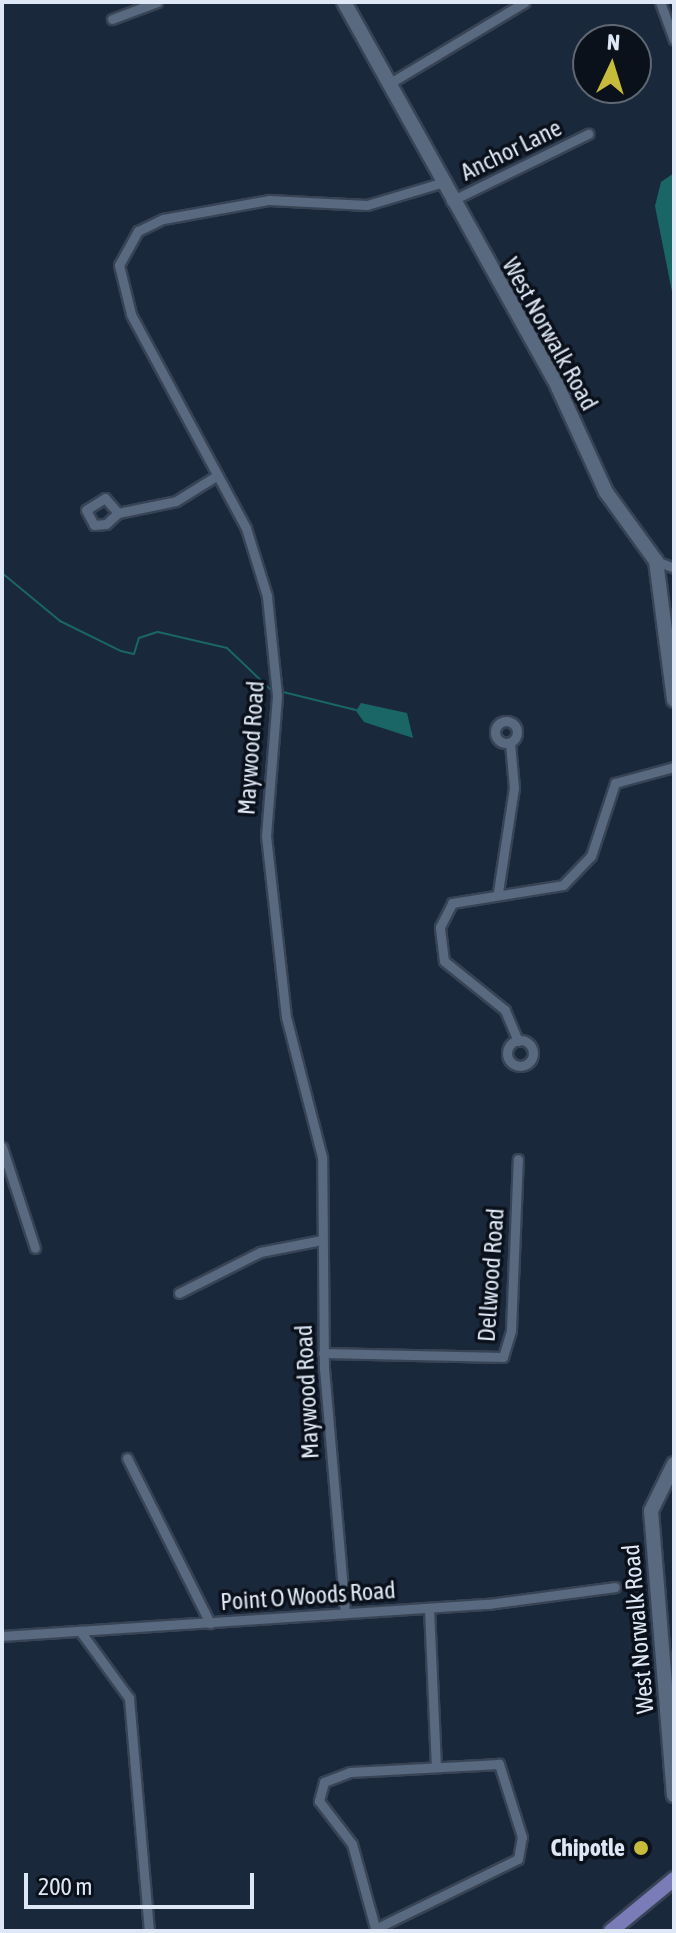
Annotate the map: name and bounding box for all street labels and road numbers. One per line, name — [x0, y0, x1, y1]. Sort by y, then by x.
street label: Anchor Lane — [456, 113, 566, 187]
street label: West Norwalk Road — [496, 253, 604, 415]
street label: Maywood Road — [232, 680, 270, 816]
street label: Dellwood Road — [472, 1207, 510, 1343]
street label: Maywood Road — [289, 1324, 325, 1460]
street label: West Norwalk Road — [616, 1543, 660, 1715]
street label: Point O Woods Road — [219, 1576, 397, 1616]

